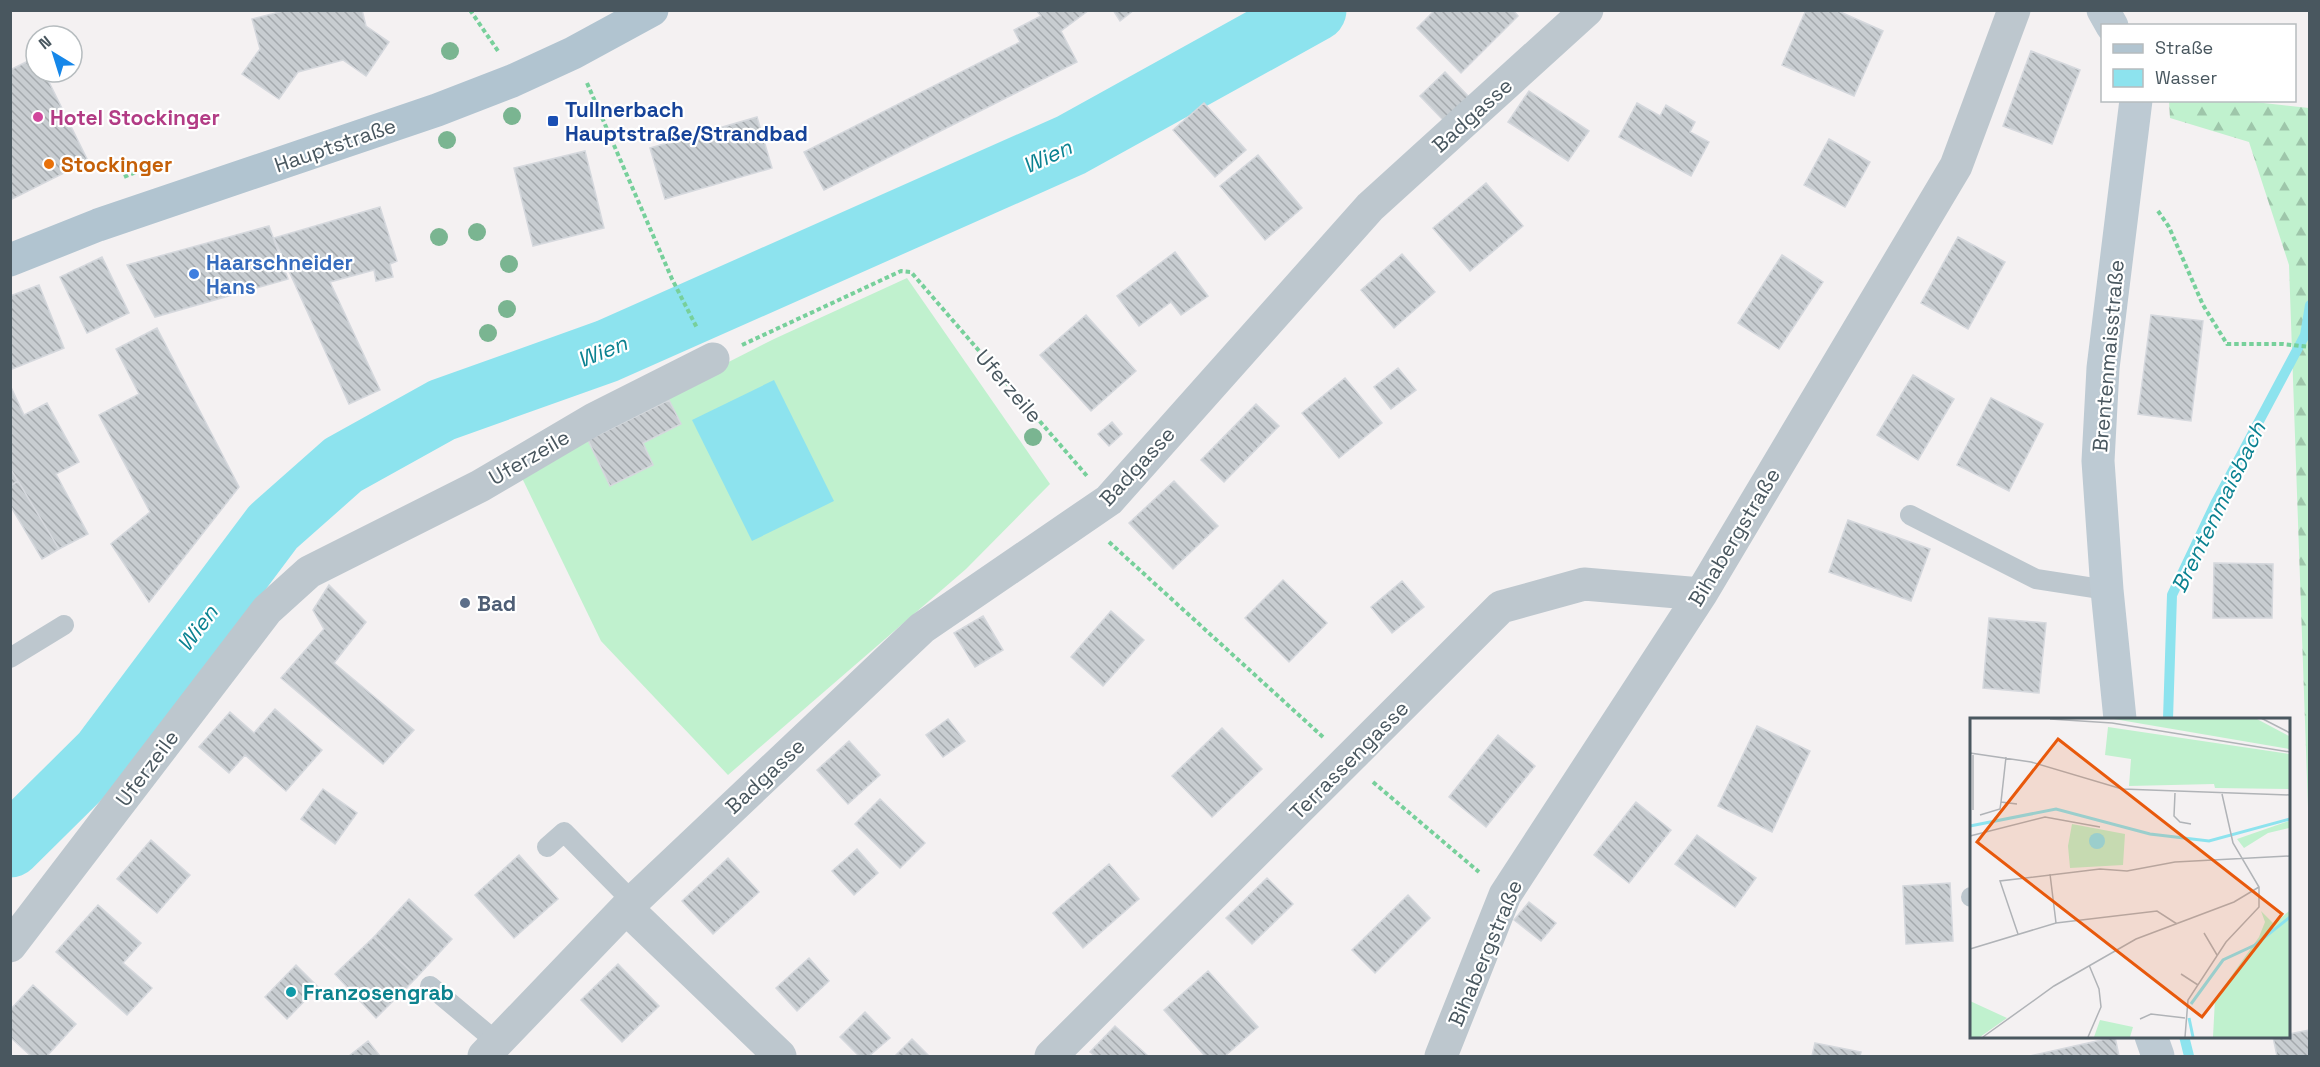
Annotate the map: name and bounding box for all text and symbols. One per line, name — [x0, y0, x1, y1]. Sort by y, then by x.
north arrow — [24, 24, 84, 84]
legend — [2101, 24, 2296, 102]
text: N — [34, 31, 56, 54]
text: Straße — [2155, 36, 2213, 59]
text: Wasser — [2155, 66, 2217, 89]
street label: Badgasse — [1426, 72, 1518, 158]
place label: Tullnerbach Hauptstraße/Strandbad — [565, 96, 808, 147]
place label: Hotel Stockinger — [50, 104, 220, 131]
marker: Hotel Stockinger — [31, 110, 45, 124]
street label: Hauptstraße — [271, 112, 399, 178]
marker: Tullnerbach Hauptstraße/Strandbad — [546, 114, 560, 128]
water label: Wien — [1018, 132, 1077, 179]
place label: Stockinger — [61, 151, 172, 178]
marker: Stockinger — [42, 157, 56, 171]
place label: Haarschneider Hans — [206, 249, 353, 300]
street label: Brentenmaisstraße — [2086, 259, 2130, 453]
marker: Haarschneider Hans — [187, 267, 201, 281]
water label: Wien — [573, 328, 631, 374]
street label: Uferzeile — [970, 344, 1048, 428]
water label: Brentenmaisbach — [2165, 417, 2272, 597]
street label: Badgasse — [1093, 421, 1181, 511]
street label: Uferzeile — [484, 423, 574, 491]
street label: Bihabergstraße — [1682, 463, 1786, 611]
place label: Bad — [477, 590, 516, 617]
marker: Bad — [458, 596, 472, 610]
water label: Wien — [170, 599, 224, 657]
street label: Terrassengasse — [1284, 695, 1414, 825]
inset map — [1970, 718, 2290, 1037]
street label: Uferzeile — [109, 724, 185, 812]
street label: Badgasse — [720, 732, 810, 820]
street label: Bihabergstraße — [1442, 876, 1528, 1030]
place label: Franzosengrab — [303, 979, 454, 1006]
marker: Franzosengrab — [284, 985, 298, 999]

